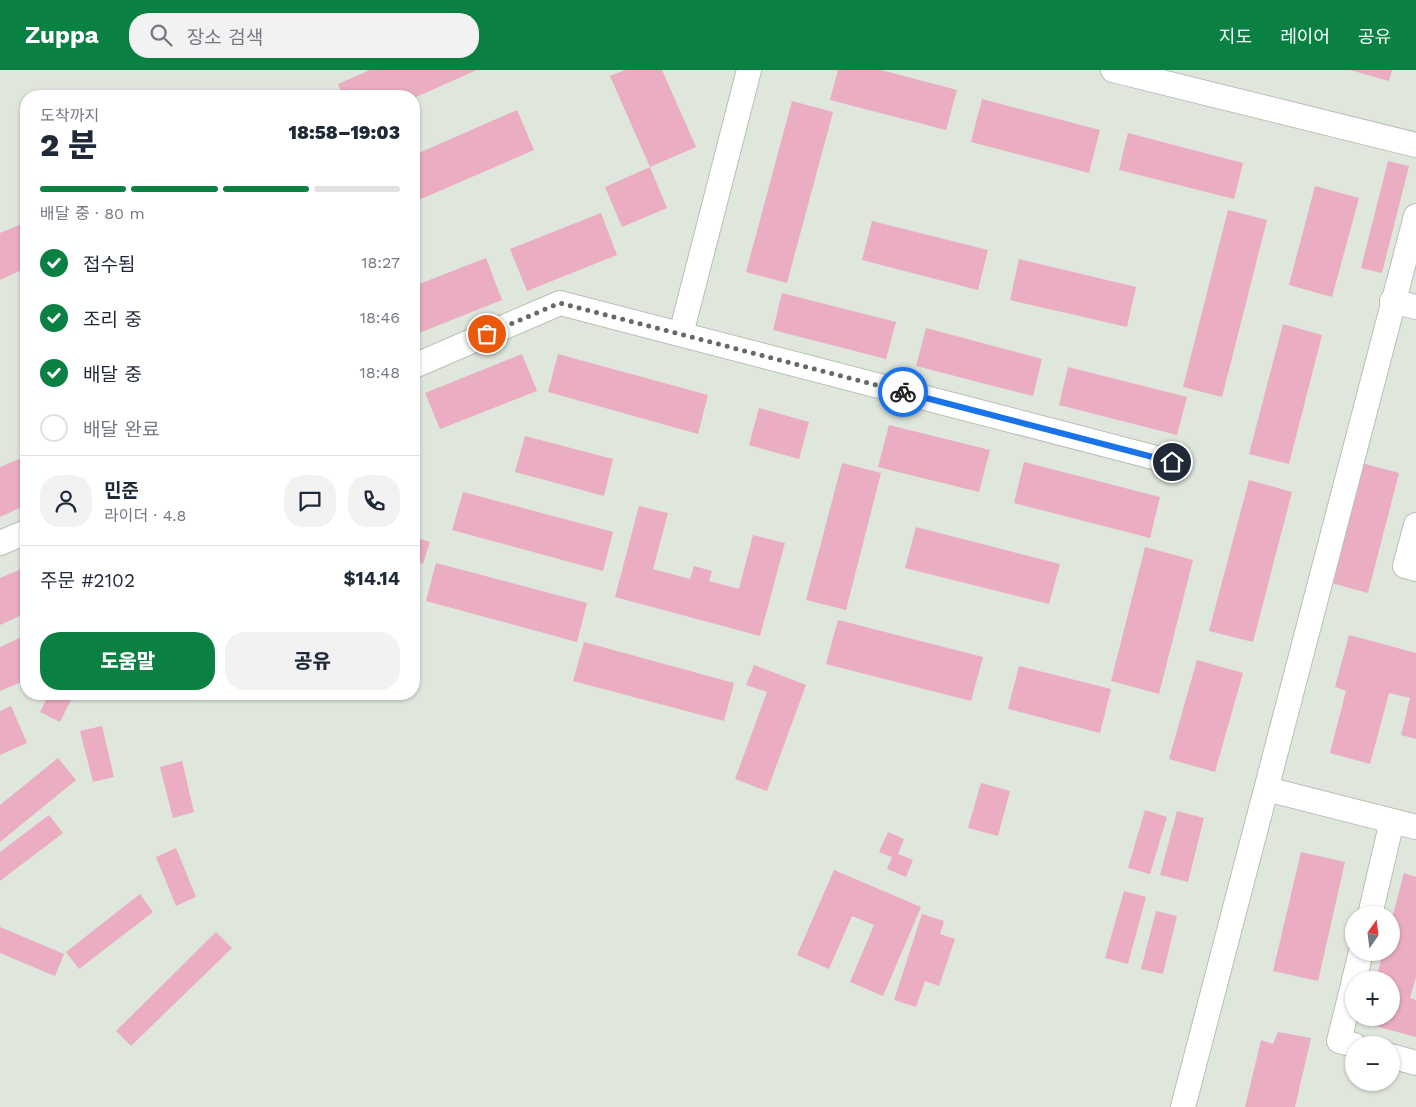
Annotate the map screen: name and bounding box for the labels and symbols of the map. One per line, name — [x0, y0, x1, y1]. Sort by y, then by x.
pin — [466, 313, 508, 355]
courier — [878, 367, 928, 417]
pin — [1151, 441, 1193, 483]
north arrow — [1345, 906, 1400, 961]

